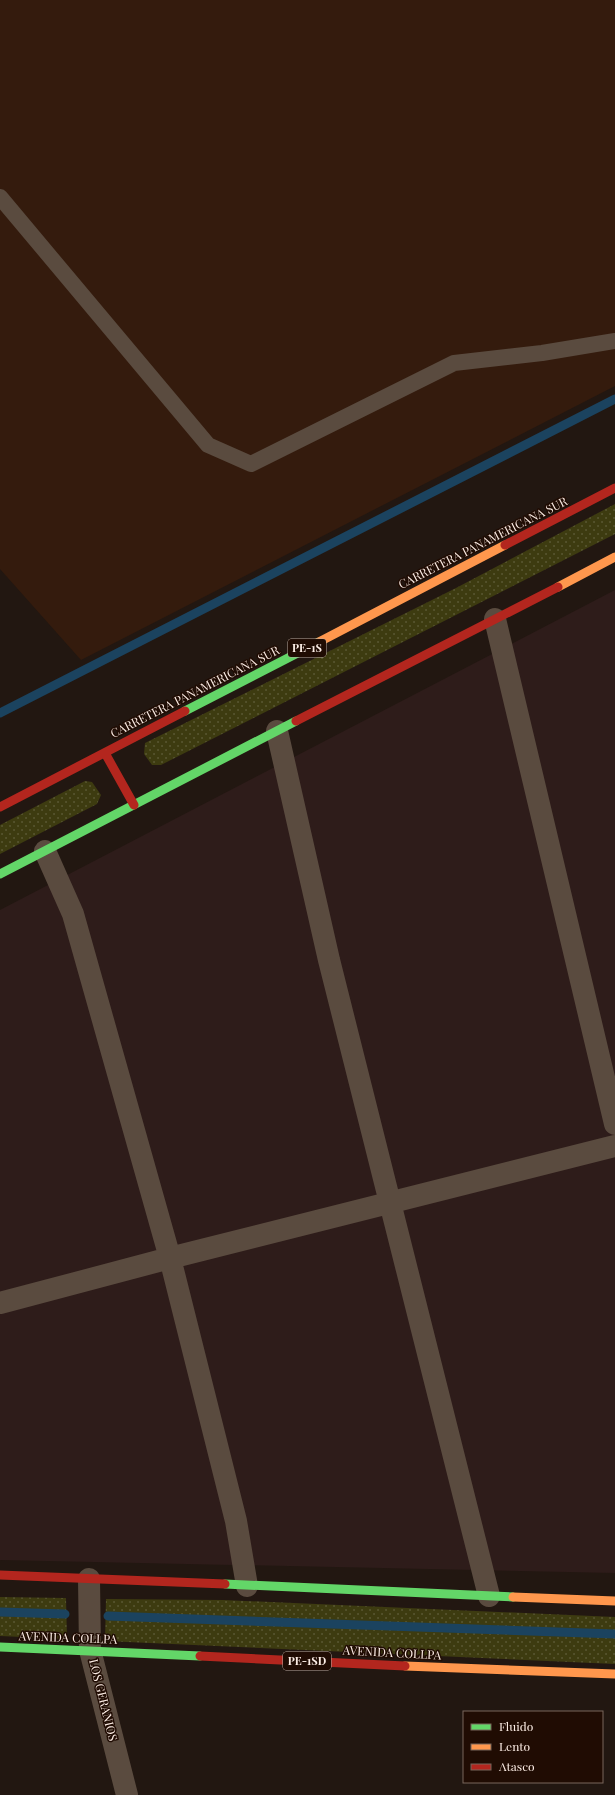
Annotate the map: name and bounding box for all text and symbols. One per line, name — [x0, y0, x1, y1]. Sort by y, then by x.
street label: CARRETERA PANAMERICANA SUR — [395, 492, 570, 592]
road number: PE-1S — [288, 639, 326, 657]
street label: CARRETERA PANAMERICANA SUR — [107, 641, 282, 741]
street label: AVENIDA COLLPA — [17, 1627, 118, 1647]
street label: AVENIDA COLLPA — [341, 1641, 442, 1663]
road number: PE-1SD — [283, 1652, 331, 1670]
street label: LOS GERANIOS — [86, 1657, 122, 1742]
legend — [463, 1711, 603, 1783]
text: Fluido — [499, 1718, 534, 1734]
text: Lento — [499, 1738, 531, 1754]
text: Atasco — [498, 1758, 535, 1774]

